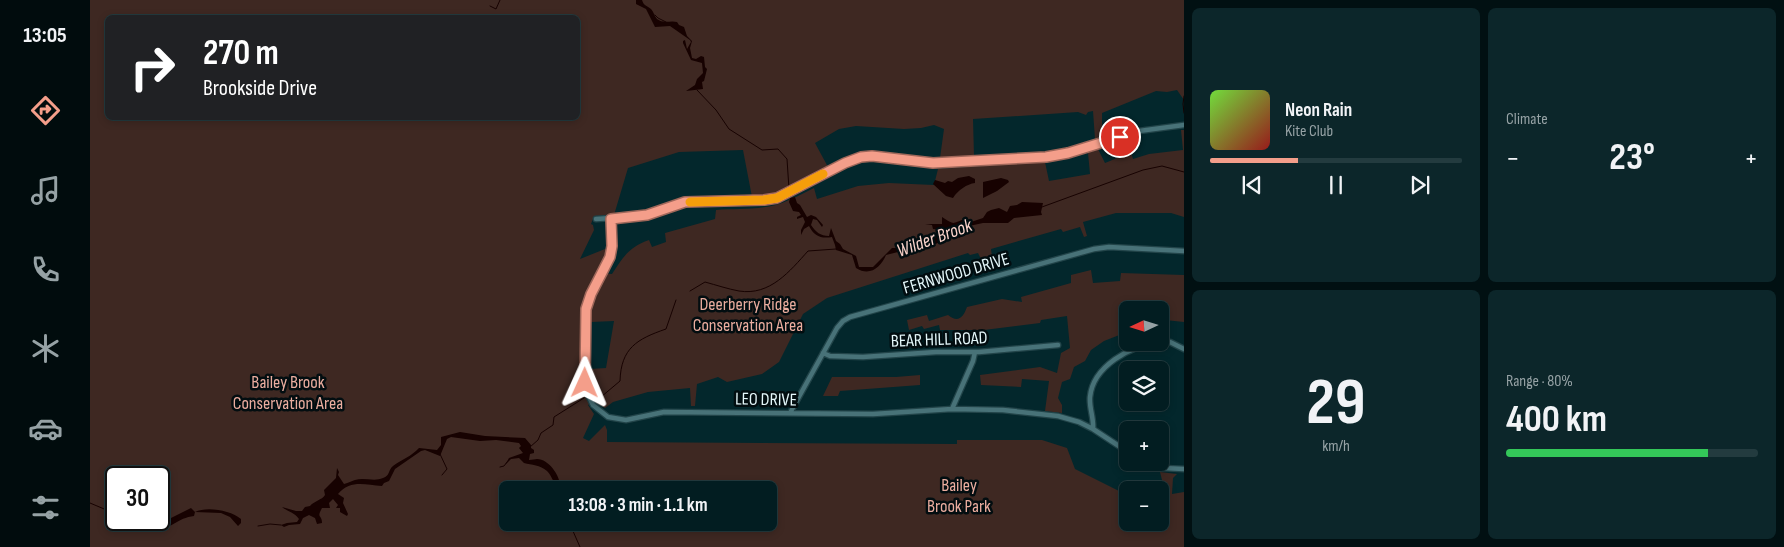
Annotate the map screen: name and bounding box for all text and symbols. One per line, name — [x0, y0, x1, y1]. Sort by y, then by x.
text: 13:05 — [23, 22, 67, 49]
text: 270 m — [203, 32, 279, 75]
icon: right — [120, 35, 185, 100]
text: Brookside Drive — [203, 75, 317, 102]
icon: directions — [28, 93, 63, 128]
text: Neon Rain — [1285, 99, 1352, 122]
text: Climate — [1506, 110, 1548, 129]
pin — [1099, 116, 1141, 158]
text: Kite Club — [1285, 122, 1333, 141]
icon: arrive — [1106, 123, 1134, 151]
text: 23° — [1609, 135, 1655, 180]
text: − — [1506, 142, 1520, 175]
text: + — [1744, 142, 1758, 175]
icon: previous — [1238, 171, 1266, 199]
icon: pause — [1322, 171, 1350, 199]
icon: next — [1406, 171, 1434, 199]
icon: music — [28, 173, 63, 208]
water label: Wilder Brook — [894, 214, 976, 263]
street label: FERNWOOD DRIVE — [901, 248, 1012, 299]
icon: phone — [28, 252, 63, 287]
park label: Deerberry Ridge Conservation Area — [693, 294, 803, 336]
north arrow — [1119, 301, 1169, 351]
map controls — [1119, 301, 1169, 531]
street label: BEAR HILL ROAD — [890, 327, 988, 352]
icon: climate — [28, 331, 63, 366]
position arrow — [558, 356, 610, 408]
button: layers — [1119, 361, 1169, 411]
text: 29 — [1306, 365, 1366, 443]
park label: Bailey Brook Conservation Area — [233, 372, 343, 414]
text: Range · 80% — [1506, 372, 1573, 391]
street label: LEO DRIVE — [735, 388, 797, 411]
text: 400 km — [1506, 397, 1607, 442]
icon: car — [28, 411, 63, 446]
button: + — [1119, 421, 1169, 471]
text: km/h — [1322, 437, 1350, 456]
speed limit sign: 30 — [105, 466, 170, 531]
park label: Bailey Brook Park — [927, 475, 991, 517]
button: − — [1119, 481, 1169, 531]
icon: filters — [28, 490, 63, 525]
text: 13:08 · 3 min · 1.1 km — [569, 494, 707, 517]

